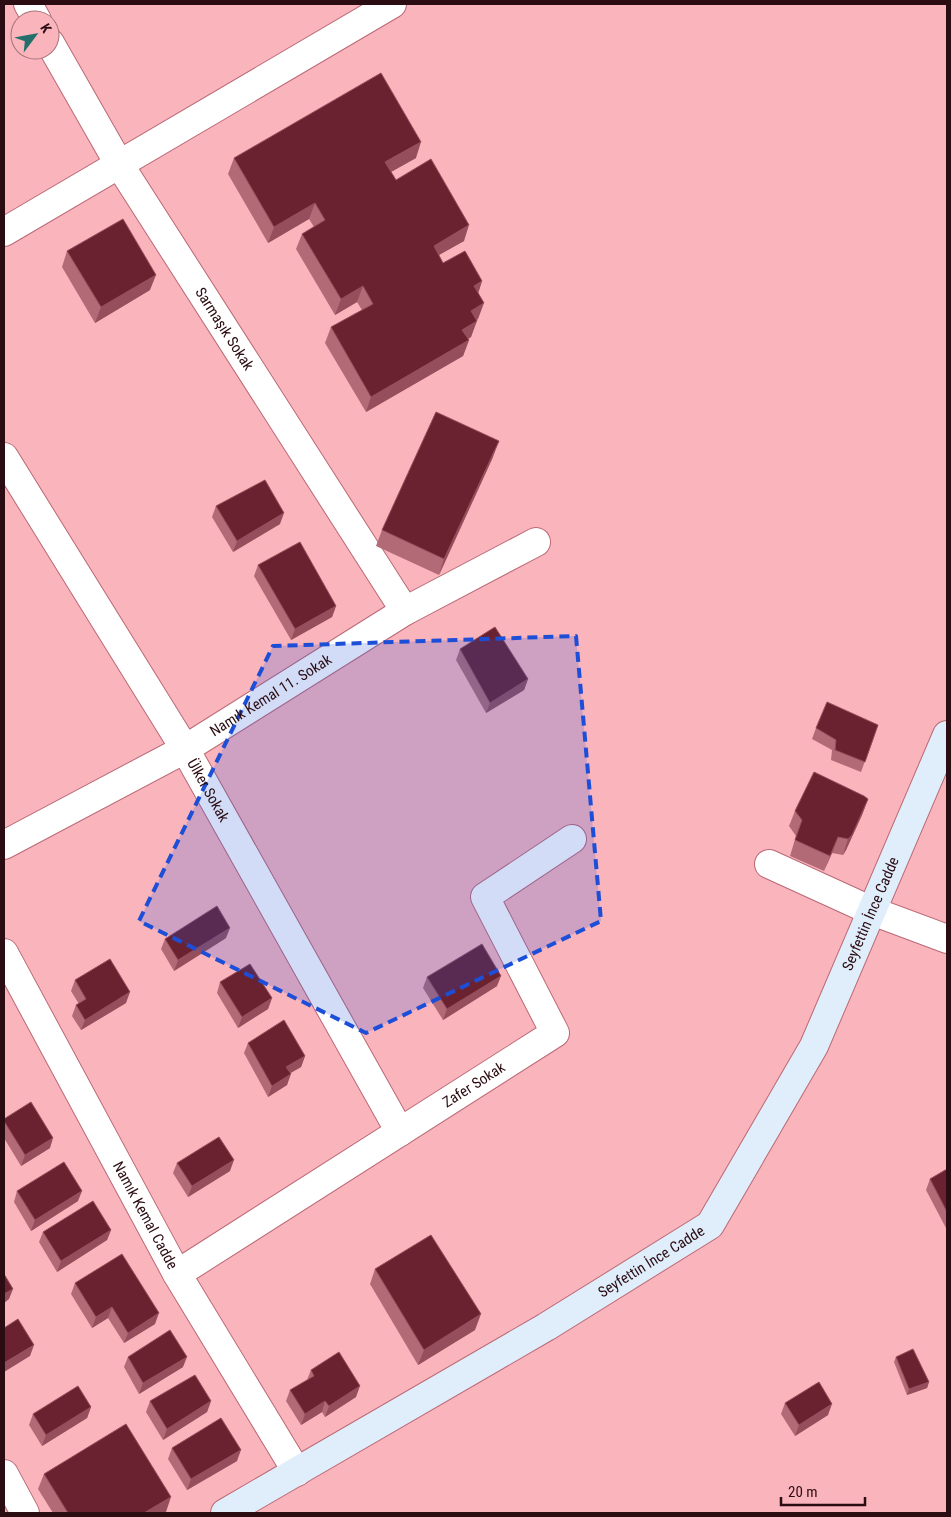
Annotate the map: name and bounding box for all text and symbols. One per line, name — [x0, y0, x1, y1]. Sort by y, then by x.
north arrow — [10, 10, 60, 60]
text: K — [37, 21, 55, 36]
street label: Sarmaşık Sokak — [191, 284, 258, 374]
street label: Namık Kemal 11. Sokak — [206, 650, 335, 740]
street label: Ülker Sokak — [183, 756, 233, 825]
street label: Seyfettin İnce Cadde — [838, 854, 903, 973]
street label: Zafer Sokak — [439, 1058, 509, 1111]
street label: Namık Kemal Cadde — [109, 1158, 182, 1272]
street label: Seyfettin İnce Cadde — [595, 1222, 708, 1301]
scale bar — [781, 1474, 865, 1506]
text: 20 m — [788, 1483, 818, 1501]

